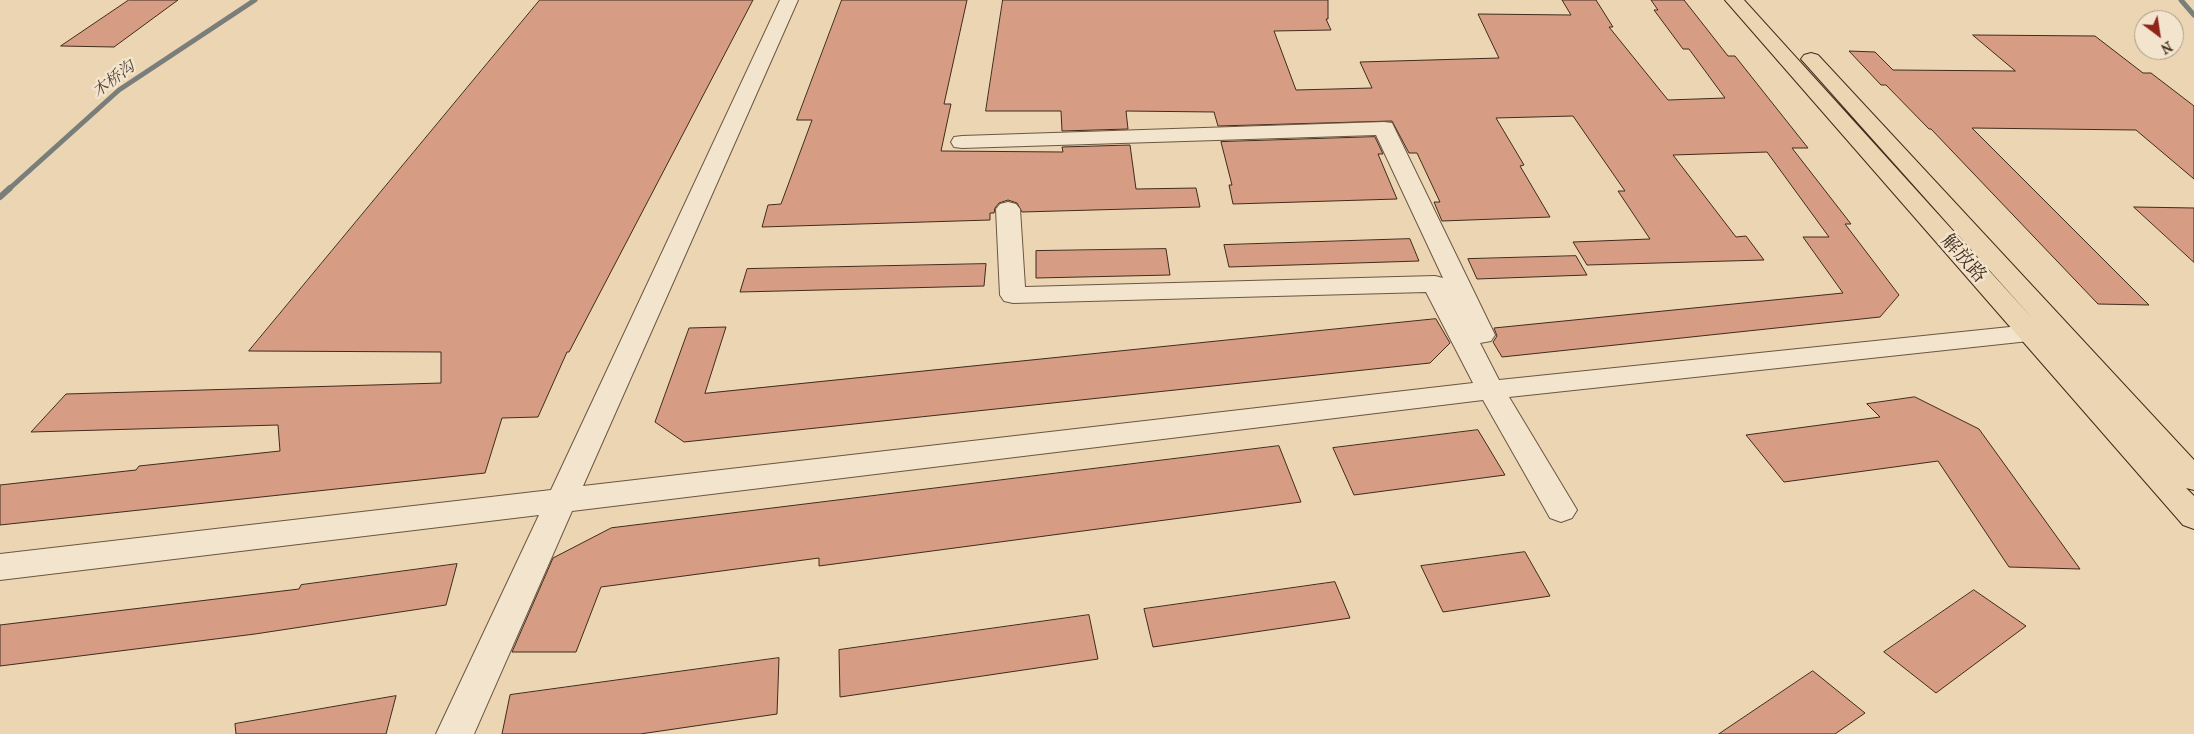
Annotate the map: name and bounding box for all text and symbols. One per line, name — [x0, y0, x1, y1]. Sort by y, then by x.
north arrow — [2134, 10, 2184, 60]
text: N — [2158, 37, 2175, 57]
water label: 木桥沟 — [89, 58, 139, 102]
street label: 解放路 — [1935, 230, 1991, 288]

